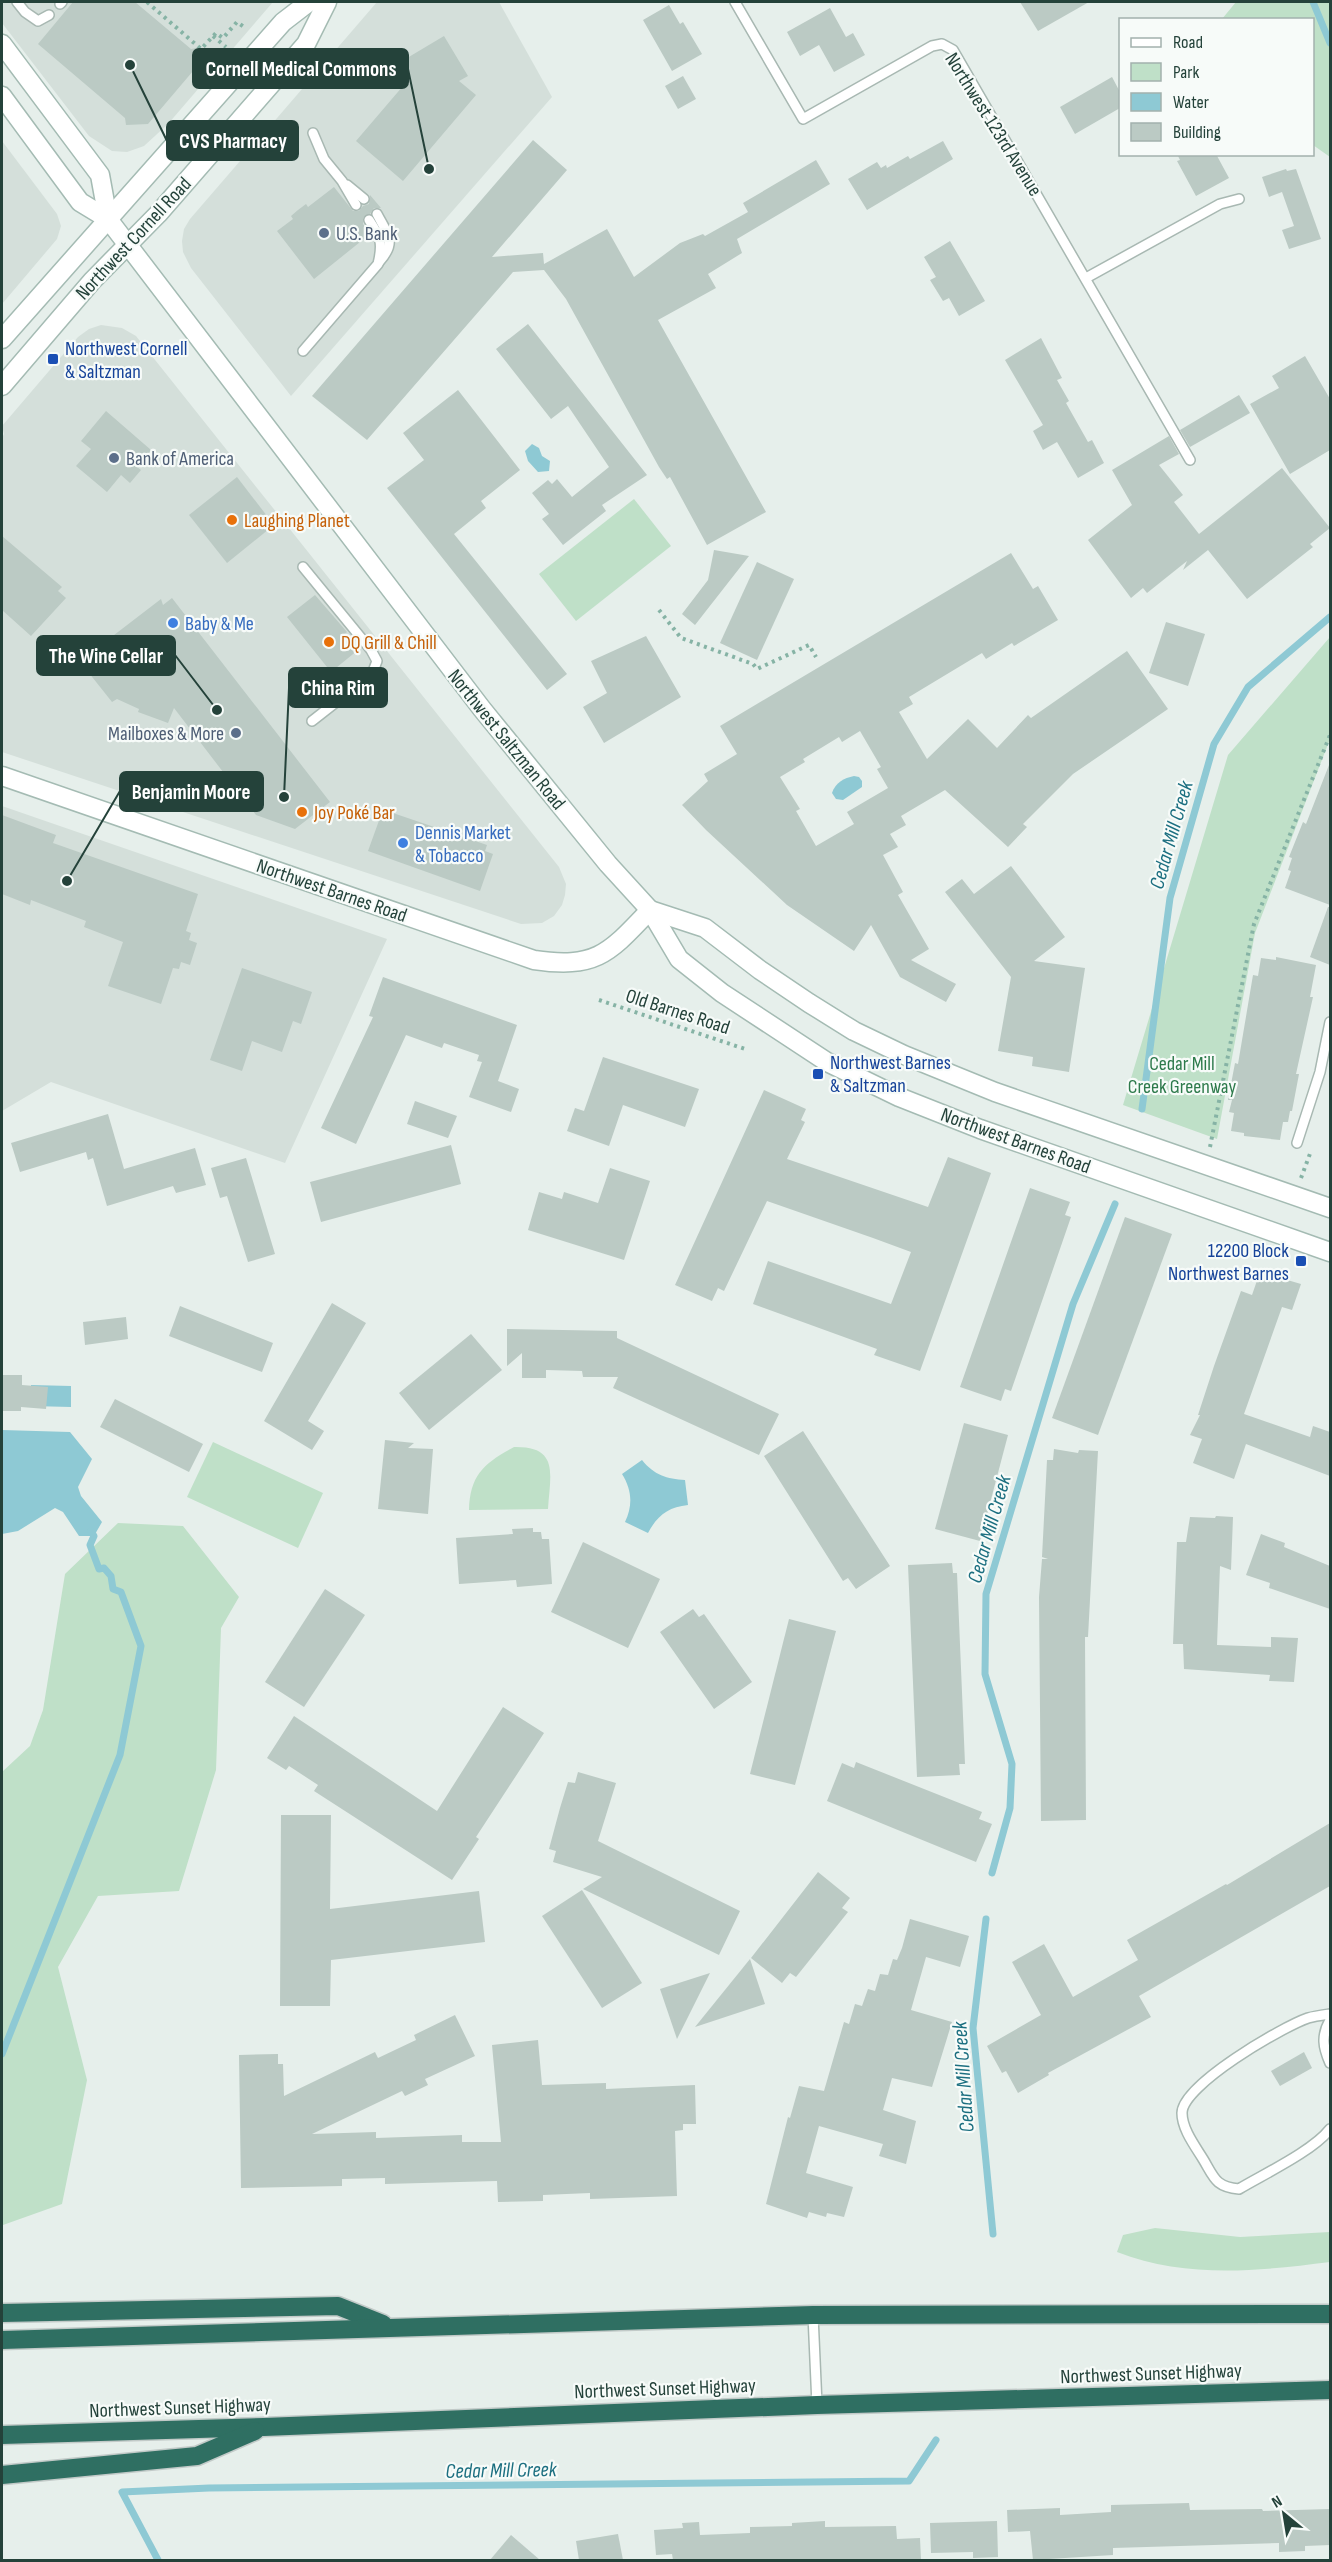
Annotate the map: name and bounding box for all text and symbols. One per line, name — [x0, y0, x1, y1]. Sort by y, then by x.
legend — [1119, 18, 1314, 156]
text: Road — [1173, 32, 1203, 53]
street label: Northwest 123rd Avenue — [939, 48, 1047, 201]
callout: Cornell Medical Commons — [193, 49, 408, 88]
text: Cornell Medical Commons — [205, 57, 397, 82]
text: Park — [1173, 62, 1199, 83]
text: Water — [1173, 92, 1209, 113]
callout: CVS Pharmacy — [167, 121, 298, 160]
text: Building — [1173, 122, 1221, 143]
text: CVS Pharmacy — [179, 129, 287, 154]
street label: Northwest Cornell Road — [71, 172, 197, 305]
place label: U.S. Bank — [336, 222, 398, 246]
marker: U.S. Bank — [317, 226, 331, 240]
place label: Northwest Cornell & Saltzman — [65, 337, 187, 384]
marker: Northwest Cornell & Saltzman — [46, 352, 60, 366]
place label: Bank of America — [126, 447, 234, 471]
marker: Bank of America — [107, 451, 121, 465]
place label: Laughing Planet — [244, 509, 350, 533]
marker: Laughing Planet — [225, 513, 239, 527]
place label: Baby & Me — [185, 612, 254, 636]
marker: Baby & Me — [166, 616, 180, 630]
place label: DQ Grill & Chill — [341, 631, 437, 655]
marker: DQ Grill & Chill — [322, 635, 336, 649]
callout: The Wine Cellar — [37, 636, 175, 675]
text: The Wine Cellar — [49, 644, 164, 669]
street label: Northwest Saltzman Road — [442, 665, 570, 815]
callout: China Rim — [289, 668, 387, 707]
text: China Rim — [301, 676, 375, 701]
place label: Mailboxes & More — [108, 722, 224, 746]
marker: Mailboxes & More — [229, 726, 243, 740]
callout: Benjamin Moore — [120, 772, 263, 811]
water label: Cedar Mill Creek — [1144, 777, 1199, 892]
text: Benjamin Moore — [132, 780, 250, 805]
place label: Joy Poké Bar — [313, 801, 395, 825]
marker: Joy Poké Bar — [295, 805, 309, 819]
place label: Dennis Market & Tobacco — [415, 821, 511, 868]
marker: Dennis Market & Tobacco — [396, 836, 410, 850]
street label: Northwest Barnes Road — [253, 854, 410, 928]
street label: Old Barnes Road — [623, 984, 733, 1040]
place label: Northwest Barnes & Saltzman — [830, 1051, 951, 1098]
park label: Cedar Mill Creek Greenway — [1128, 1052, 1236, 1099]
marker: Northwest Barnes & Saltzman — [811, 1067, 825, 1081]
street label: Northwest Barnes Road — [938, 1103, 1094, 1179]
place label: 12200 Block Northwest Barnes — [1168, 1239, 1289, 1286]
marker: 12200 Block Northwest Barnes — [1294, 1254, 1308, 1268]
water label: Cedar Mill Creek — [962, 1471, 1017, 1586]
water label: Cedar Mill Creek — [947, 2020, 980, 2133]
street label: Northwest Sunset Highway — [1060, 2359, 1242, 2389]
street label: Northwest Sunset Highway — [574, 2374, 756, 2404]
street label: Northwest Sunset Highway — [89, 2393, 271, 2423]
water label: Cedar Mill Creek — [445, 2457, 558, 2484]
north arrow — [1254, 2484, 1314, 2544]
text: N — [1269, 2492, 1286, 2513]

